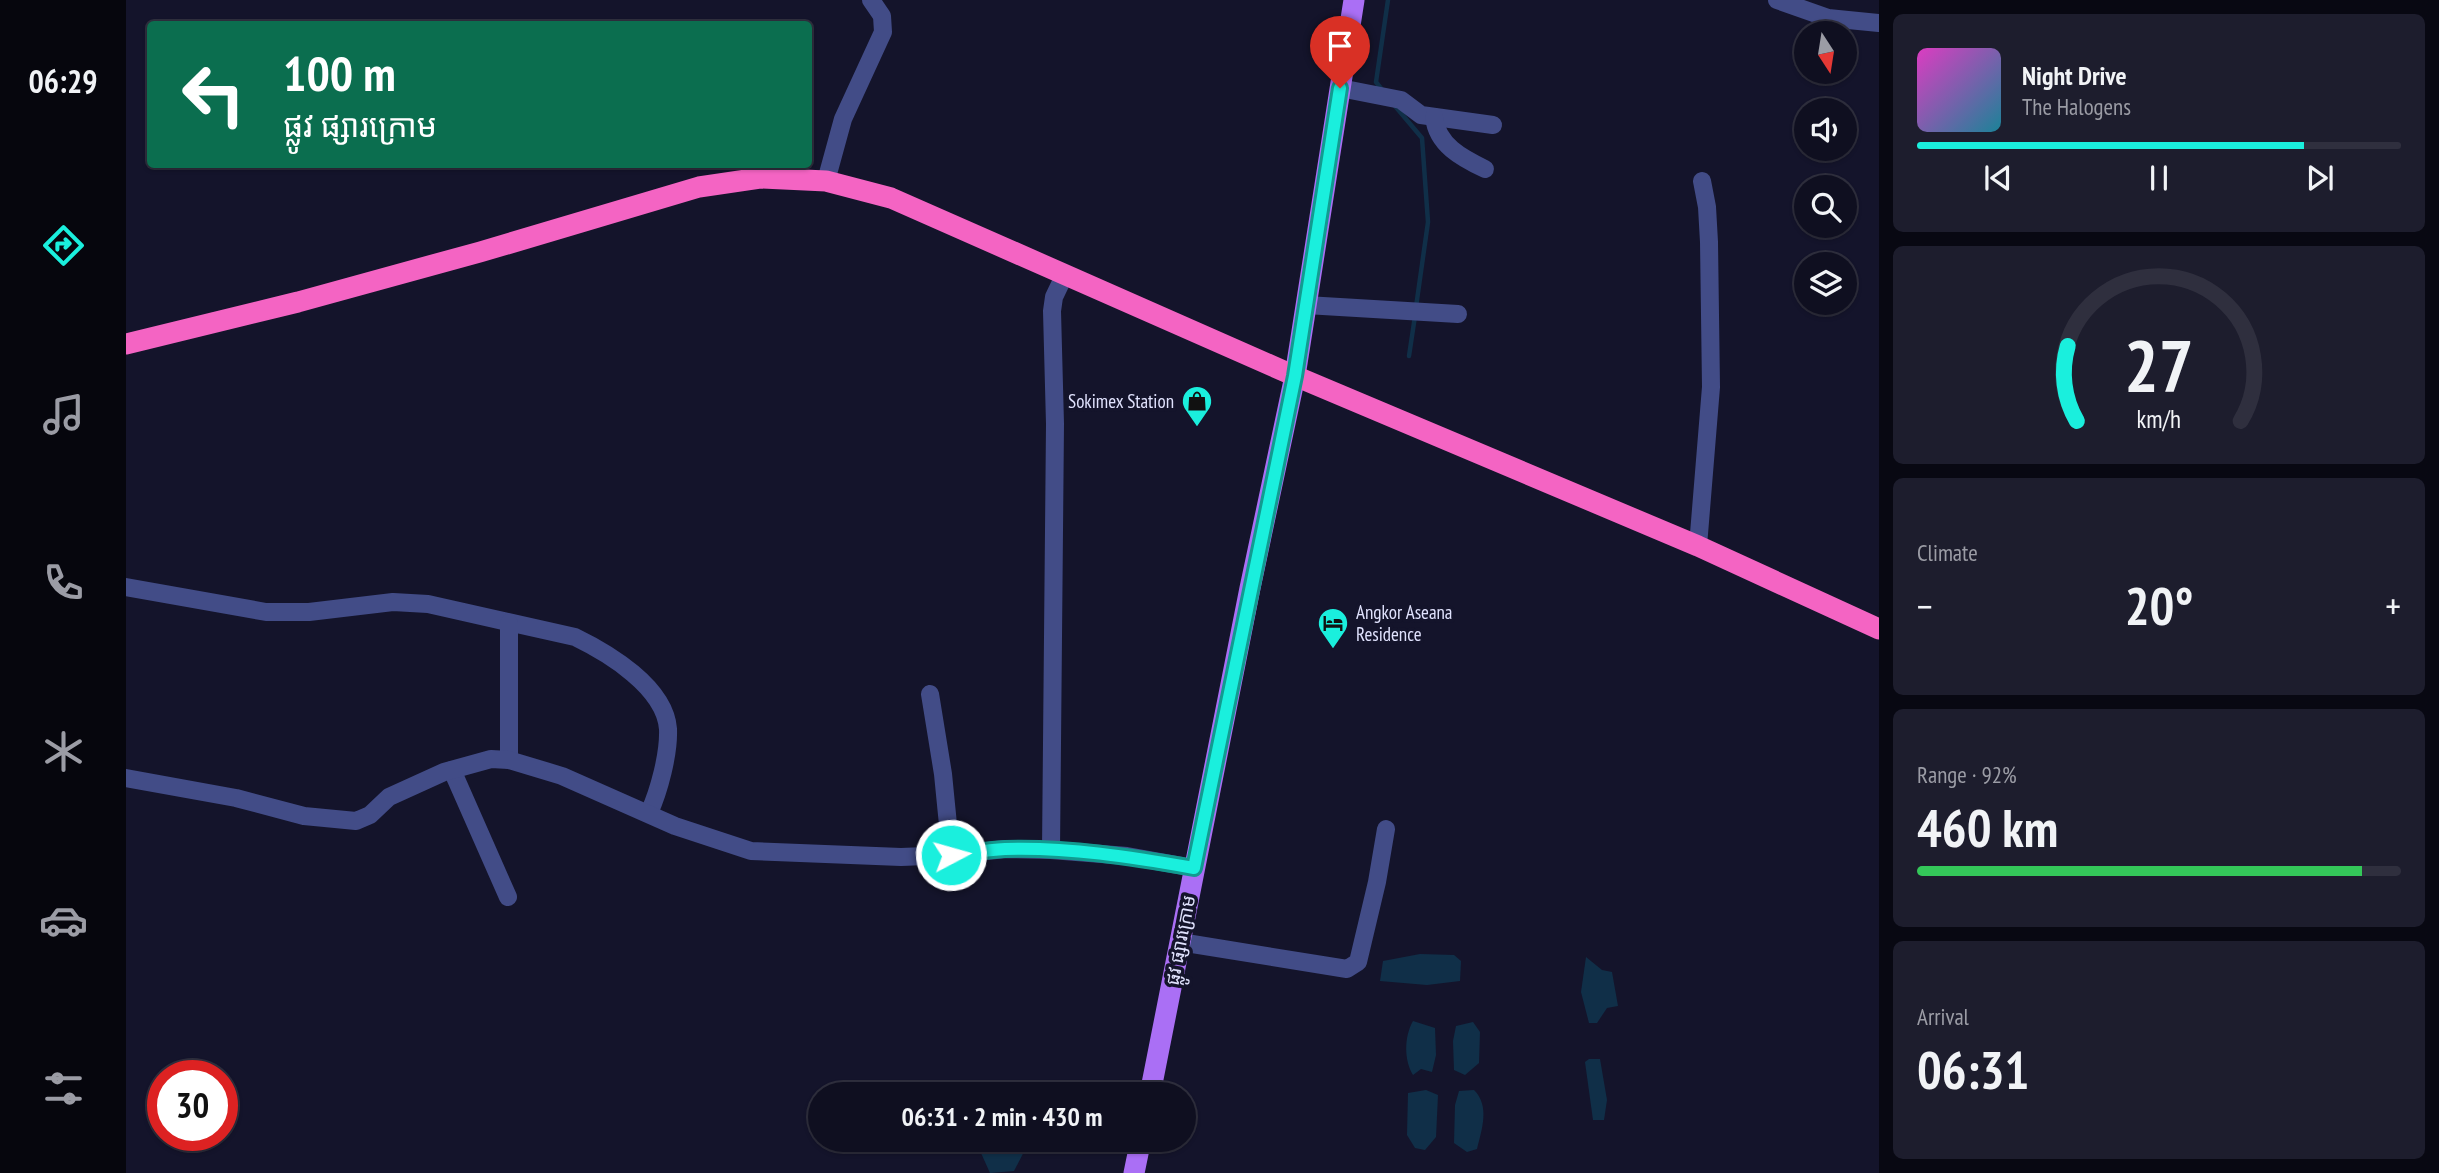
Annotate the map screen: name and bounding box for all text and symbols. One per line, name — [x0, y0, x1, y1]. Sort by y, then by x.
pin — [1310, 16, 1370, 88]
north arrow — [1794, 21, 1857, 84]
map controls — [1794, 21, 1857, 315]
icon: arrive — [1321, 27, 1359, 65]
text: 100 m — [283, 41, 396, 105]
icon: left — [168, 49, 259, 140]
text: Night Drive — [2022, 59, 2127, 92]
text: 06:29 — [28, 60, 98, 102]
text: The Halogens — [2022, 92, 2131, 121]
button: sound — [1794, 98, 1857, 161]
text: ផ្លូវ ផ្សារក្រោម — [283, 104, 437, 146]
icon: previous — [1979, 159, 2017, 197]
icon: pause — [2140, 159, 2178, 197]
icon: next — [2301, 159, 2339, 197]
button: search — [1794, 175, 1857, 238]
icon: directions — [39, 221, 88, 270]
button: layers — [1794, 252, 1857, 315]
text: 27 — [2124, 317, 2194, 411]
shop icon: Sokimex Station — [1180, 384, 1214, 428]
place label: Sokimex Station — [1068, 389, 1174, 413]
icon: music — [39, 390, 88, 439]
text: km/h — [2137, 402, 2181, 434]
text: Climate — [1917, 538, 1978, 567]
icon: phone — [39, 558, 88, 607]
text: 20° — [2125, 572, 2193, 639]
text: − — [1917, 581, 1933, 630]
text: + — [2385, 581, 2401, 630]
place label: Angkor Aseana Residence — [1356, 600, 1452, 646]
hotel icon: Angkor Aseana Residence — [1316, 606, 1350, 650]
icon: climate — [39, 727, 88, 776]
text: Range · 92% — [1917, 760, 2017, 789]
text: 460 km — [1917, 794, 2058, 861]
position arrow — [914, 818, 988, 892]
street label: ផ្លូវ ផ្សារក្រោម — [1159, 893, 1206, 988]
icon: car — [39, 896, 88, 945]
text: Arrival — [1917, 1002, 1969, 1031]
text: 06:31 — [1917, 1036, 2029, 1103]
speed limit sign: 30 — [147, 1060, 238, 1151]
icon: filters — [39, 1064, 88, 1113]
text: 06:31 · 2 min · 430 m — [902, 1100, 1102, 1133]

